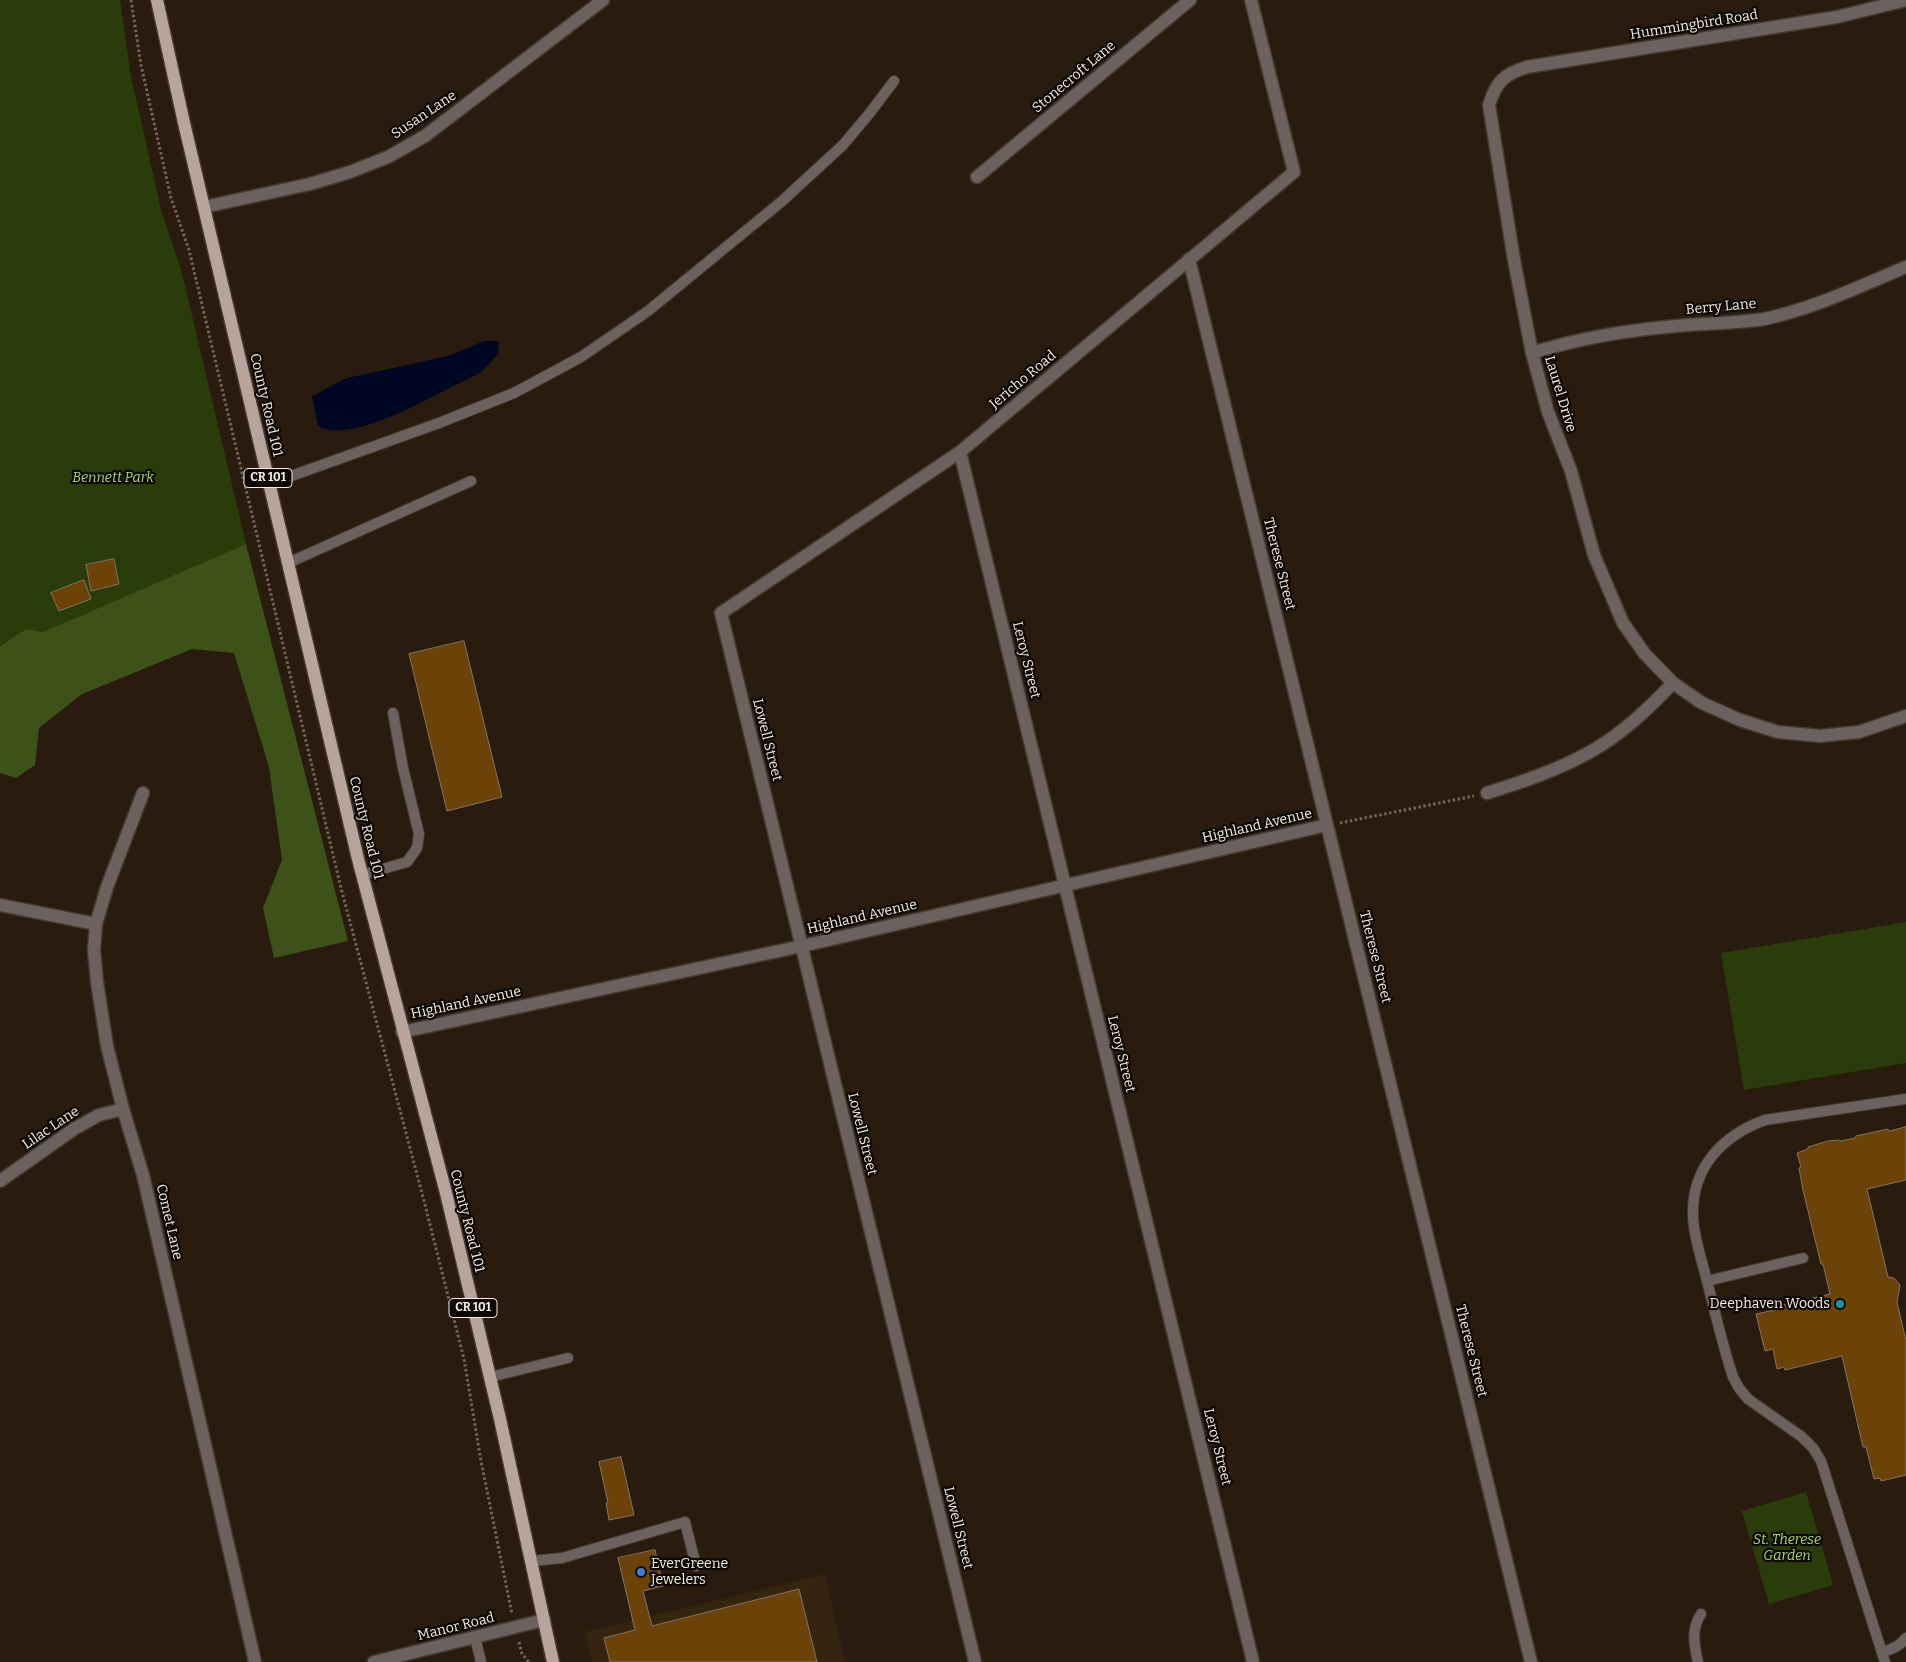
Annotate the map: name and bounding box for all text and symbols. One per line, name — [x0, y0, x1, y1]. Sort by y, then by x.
street label: Hummingbird Road — [1629, 7, 1759, 43]
street label: Stonecroft Lane — [1029, 37, 1119, 117]
street label: Susan Lane — [388, 87, 460, 143]
street label: Berry Lane — [1685, 296, 1757, 318]
street label: Jericho Road — [986, 347, 1060, 413]
street label: County Road 101 — [246, 352, 286, 458]
street label: Laurel Drive — [1540, 354, 1580, 434]
road number: CR 101 — [244, 468, 292, 488]
park label: Bennett Park — [72, 470, 154, 486]
street label: Therese Street — [1259, 516, 1299, 612]
street label: Leroy Street — [1008, 620, 1044, 700]
street label: Lowell Street — [749, 697, 785, 783]
street label: County Road 101 — [345, 775, 387, 881]
street label: Highland Avenue — [1200, 805, 1314, 847]
street label: Highland Avenue — [805, 896, 919, 938]
street label: Therese Street — [1355, 909, 1395, 1005]
street label: Highland Avenue — [409, 983, 523, 1023]
street label: Leroy Street — [1103, 1014, 1139, 1094]
street label: Lowell Street — [844, 1091, 880, 1177]
street label: Lilac Lane — [19, 1103, 83, 1153]
street label: County Road 101 — [446, 1168, 488, 1274]
street label: Comet Lane — [152, 1182, 186, 1262]
place label: Deephaven Woods — [1710, 1296, 1830, 1312]
marker: Deephaven Woods — [1834, 1298, 1846, 1310]
road number: CR 101 — [449, 1299, 497, 1318]
street label: Therese Street — [1451, 1303, 1491, 1399]
street label: Leroy Street — [1199, 1407, 1235, 1487]
street label: Lowell Street — [940, 1485, 976, 1571]
park label: St. Therese Garden — [1753, 1532, 1821, 1564]
place label: EverGreene Jewelers — [651, 1556, 728, 1588]
marker: EverGreene Jewelers — [635, 1566, 647, 1578]
street label: Manor Road — [416, 1609, 496, 1645]

